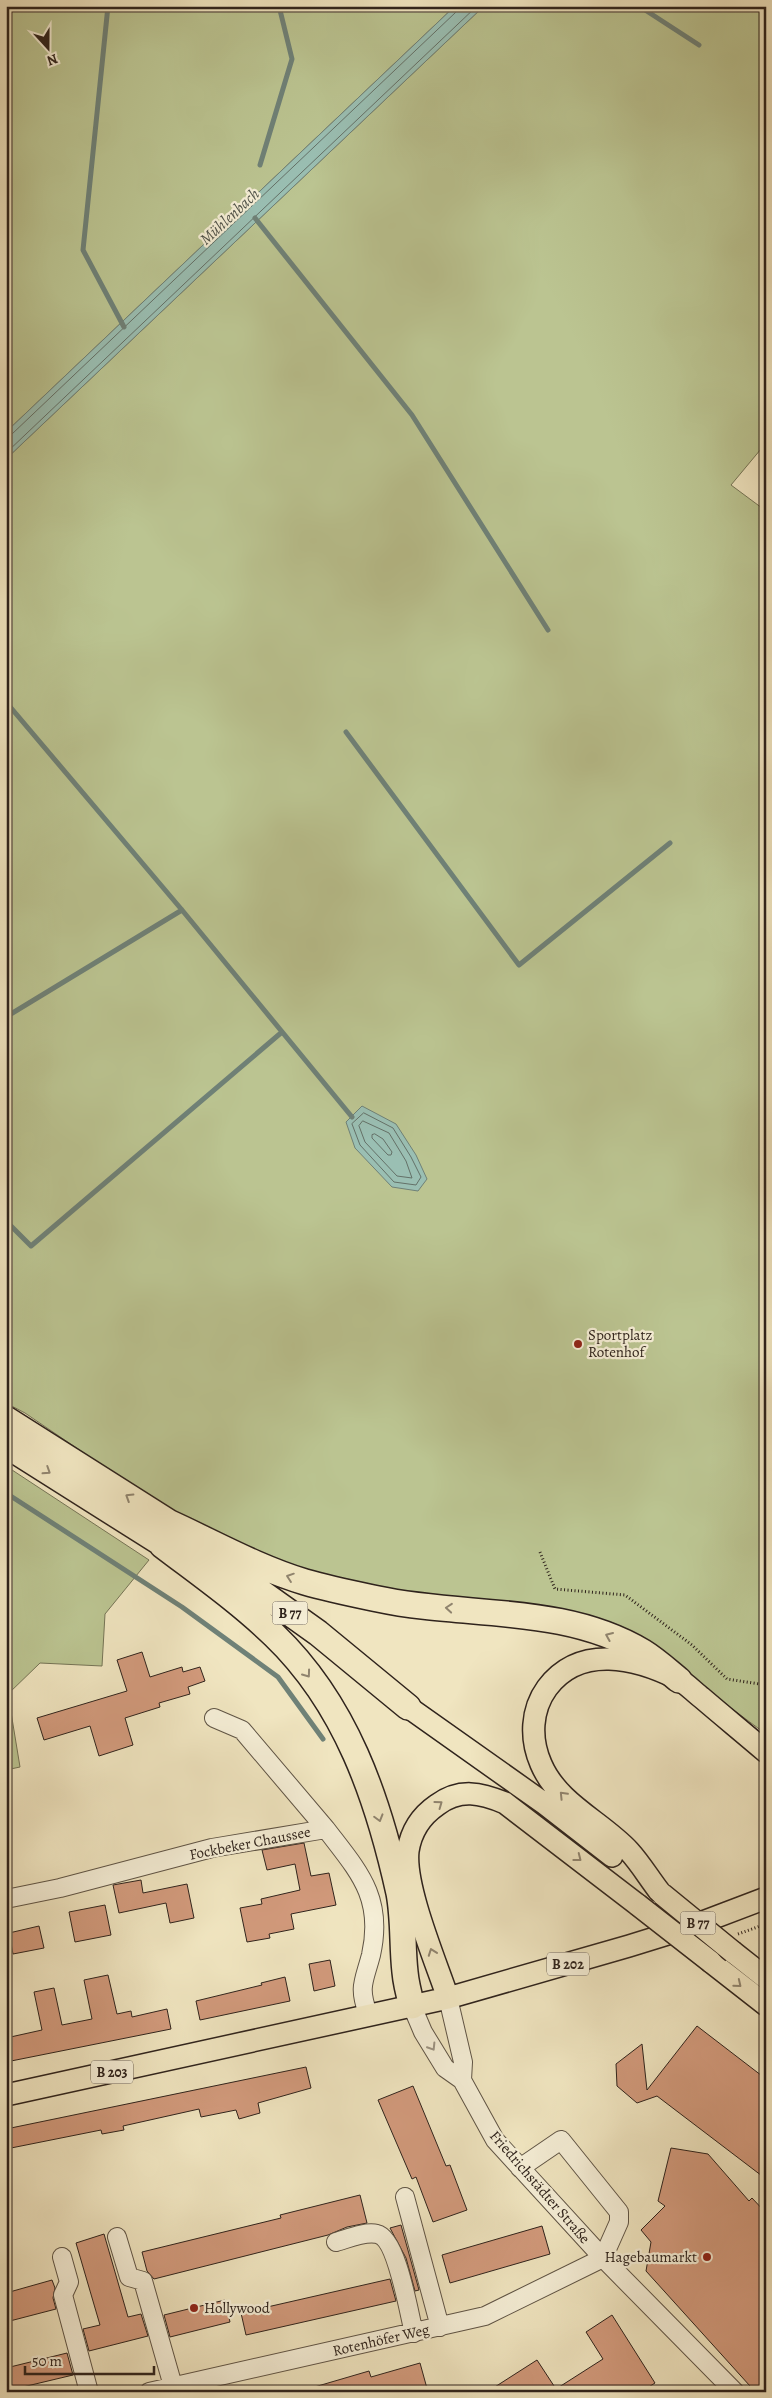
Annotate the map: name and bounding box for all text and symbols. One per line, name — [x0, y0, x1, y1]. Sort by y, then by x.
north arrow — [22, 22, 72, 72]
text: N — [44, 49, 61, 70]
water label: Mühlenbach — [195, 183, 264, 250]
place label: Sportplatz Rotenhof — [588, 1325, 653, 1362]
marker: Sportplatz Rotenhof — [572, 1338, 584, 1350]
one-way arrow — [42, 1465, 51, 1475]
one-way arrow — [125, 1493, 134, 1503]
one-way arrow — [286, 1573, 295, 1583]
road number: B 77 — [272, 1602, 308, 1625]
one-way arrow — [445, 1603, 453, 1614]
one-way arrow — [605, 1631, 614, 1642]
one-way arrow — [301, 1668, 310, 1678]
one-way arrow — [560, 1792, 569, 1801]
one-way arrow — [433, 1801, 443, 1810]
one-way arrow — [373, 1814, 384, 1822]
street label: Fockbeker Chaussee — [188, 1821, 313, 1865]
one-way arrow — [573, 1853, 582, 1862]
road number: B 77 — [680, 1912, 716, 1935]
one-way arrow — [428, 1948, 438, 1956]
road number: B 202 — [547, 1952, 589, 1976]
one-way arrow — [732, 1978, 742, 1987]
one-way arrow — [425, 2041, 435, 2050]
road number: B 203 — [91, 2060, 133, 2084]
street label: Friedrichstädter Straße — [485, 2126, 595, 2248]
place label: Hagebaumarkt — [604, 2247, 697, 2267]
marker: Hagebaumarkt — [701, 2251, 713, 2263]
place label: Hollywood — [204, 2298, 271, 2318]
marker: Hollywood — [188, 2302, 200, 2314]
street label: Rotenhöfer Weg — [331, 2319, 432, 2361]
scale bar — [25, 2343, 154, 2375]
text: 50 m — [32, 2351, 62, 2371]

